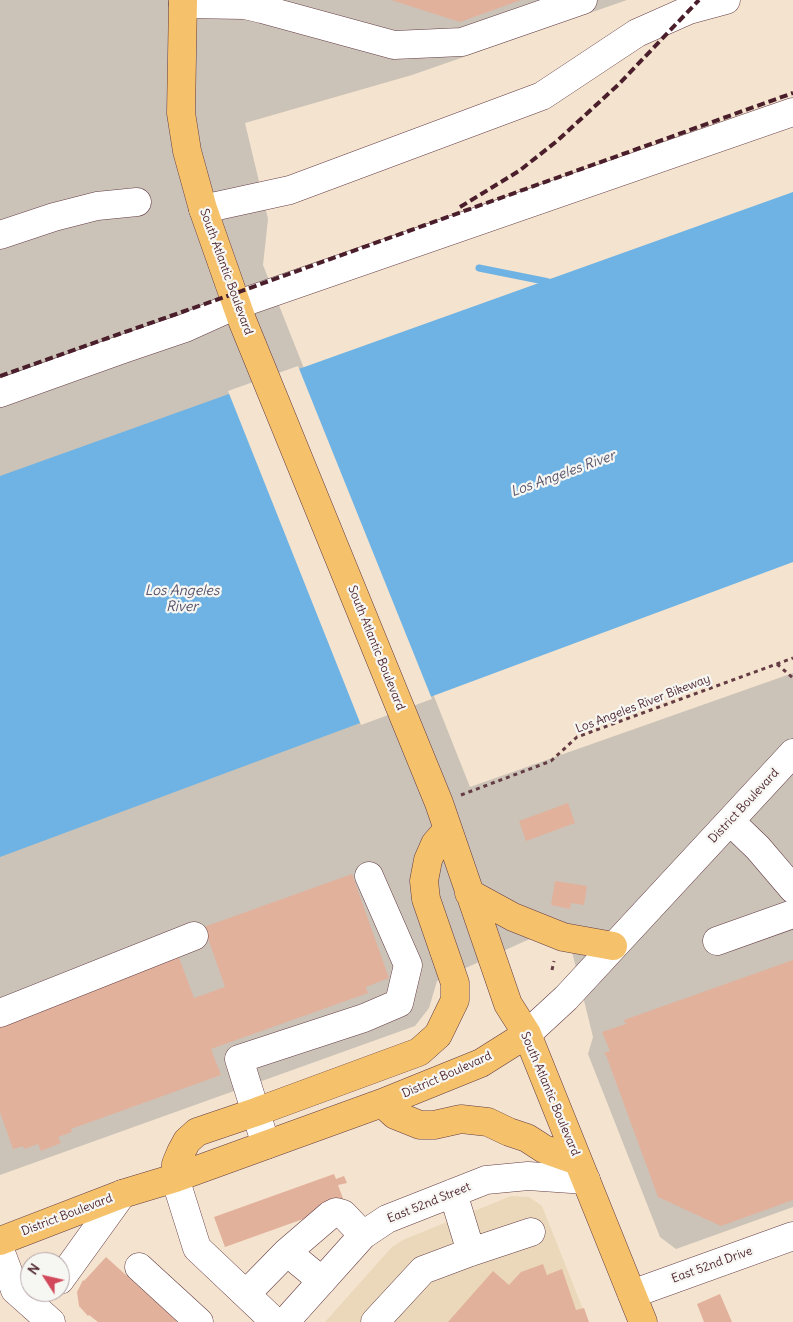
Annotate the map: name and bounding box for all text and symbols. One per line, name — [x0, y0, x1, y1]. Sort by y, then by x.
street label: South Atlantic Boulevard — [196, 207, 256, 337]
water label: Los Angeles River — [508, 447, 618, 501]
water label: Los Angeles River — [145, 583, 219, 616]
street label: South Atlantic Boulevard — [344, 584, 408, 712]
street label: Los Angeles River Bikeway — [574, 672, 712, 736]
street label: District Boulevard — [706, 766, 782, 846]
street label: South Atlantic Boulevard — [517, 1030, 583, 1158]
street label: District Boulevard — [400, 1049, 494, 1101]
street label: East 52nd Street — [385, 1180, 473, 1226]
street label: District Boulevard — [19, 1191, 115, 1239]
street label: East 52nd Drive — [670, 1244, 754, 1286]
north arrow — [20, 1252, 70, 1302]
text: N — [23, 1260, 44, 1278]

